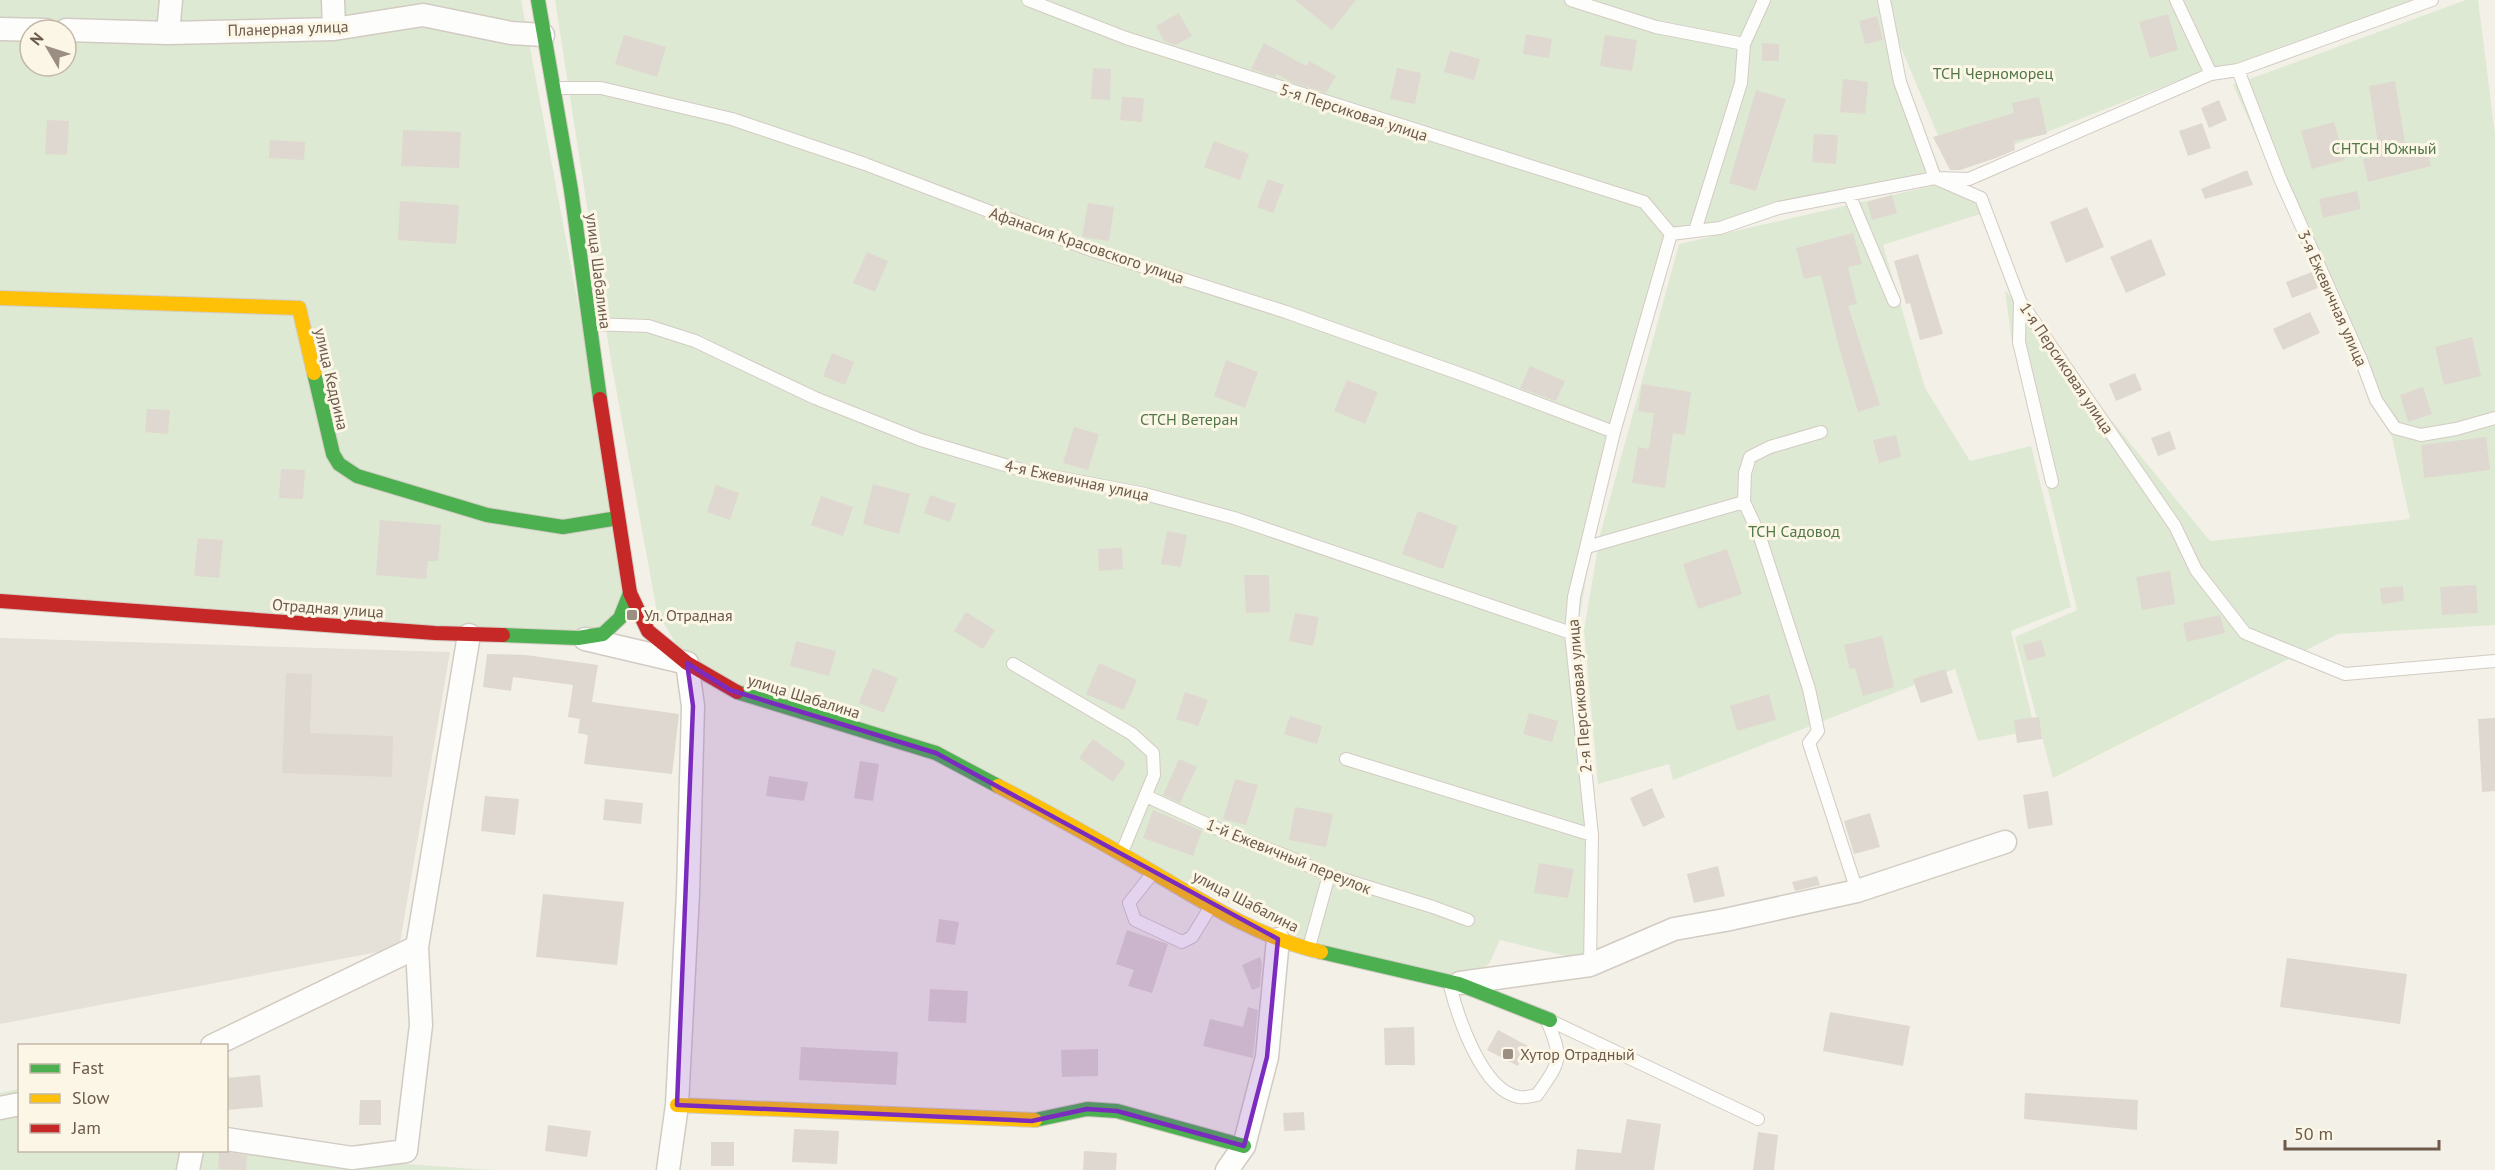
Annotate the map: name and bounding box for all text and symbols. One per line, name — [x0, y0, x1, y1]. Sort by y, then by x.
street label: Планерная улица — [227, 16, 349, 40]
north arrow — [18, 18, 78, 78]
text: N — [25, 28, 47, 49]
park label: ТСН Черноморец — [1933, 63, 2053, 83]
street label: 5-я Персиковая улица — [1278, 79, 1430, 145]
park label: СНТСН Южный — [2332, 138, 2436, 158]
street label: Афанасия Красовского улица — [987, 202, 1187, 288]
street label: улица Шабалина — [582, 212, 616, 330]
street label: 3-я Ежевичная улица — [2294, 227, 2372, 369]
street label: 1-я Персиковая улица — [2016, 298, 2118, 438]
street label: улица Кедрина — [311, 326, 353, 432]
park label: СТСН Ветеран — [1140, 409, 1238, 429]
street label: 4-я Ежевичная улица — [1003, 455, 1151, 505]
park label: ТСН Садовод — [1748, 521, 1840, 541]
street label: Отрадная улица — [272, 594, 384, 622]
place label: Ул. Отрадная — [644, 605, 733, 625]
marker: Ул. Отрадная — [625, 608, 639, 622]
street label: 2-я Персиковая улица — [1562, 618, 1596, 774]
street label: улица Шабалина — [745, 669, 863, 723]
street label: 1-й Ежевичный переулок — [1204, 814, 1375, 898]
street label: улица Шабалина — [1189, 866, 1303, 936]
legend — [18, 1044, 228, 1152]
place label: Хутор Отрадный — [1520, 1044, 1635, 1064]
marker: Хутор Отрадный — [1501, 1047, 1515, 1061]
text: Fast — [72, 1056, 104, 1079]
text: Slow — [72, 1086, 110, 1109]
scale bar — [2285, 1113, 2440, 1151]
text: Jam — [71, 1116, 101, 1139]
text: 50 m — [2294, 1122, 2333, 1145]

